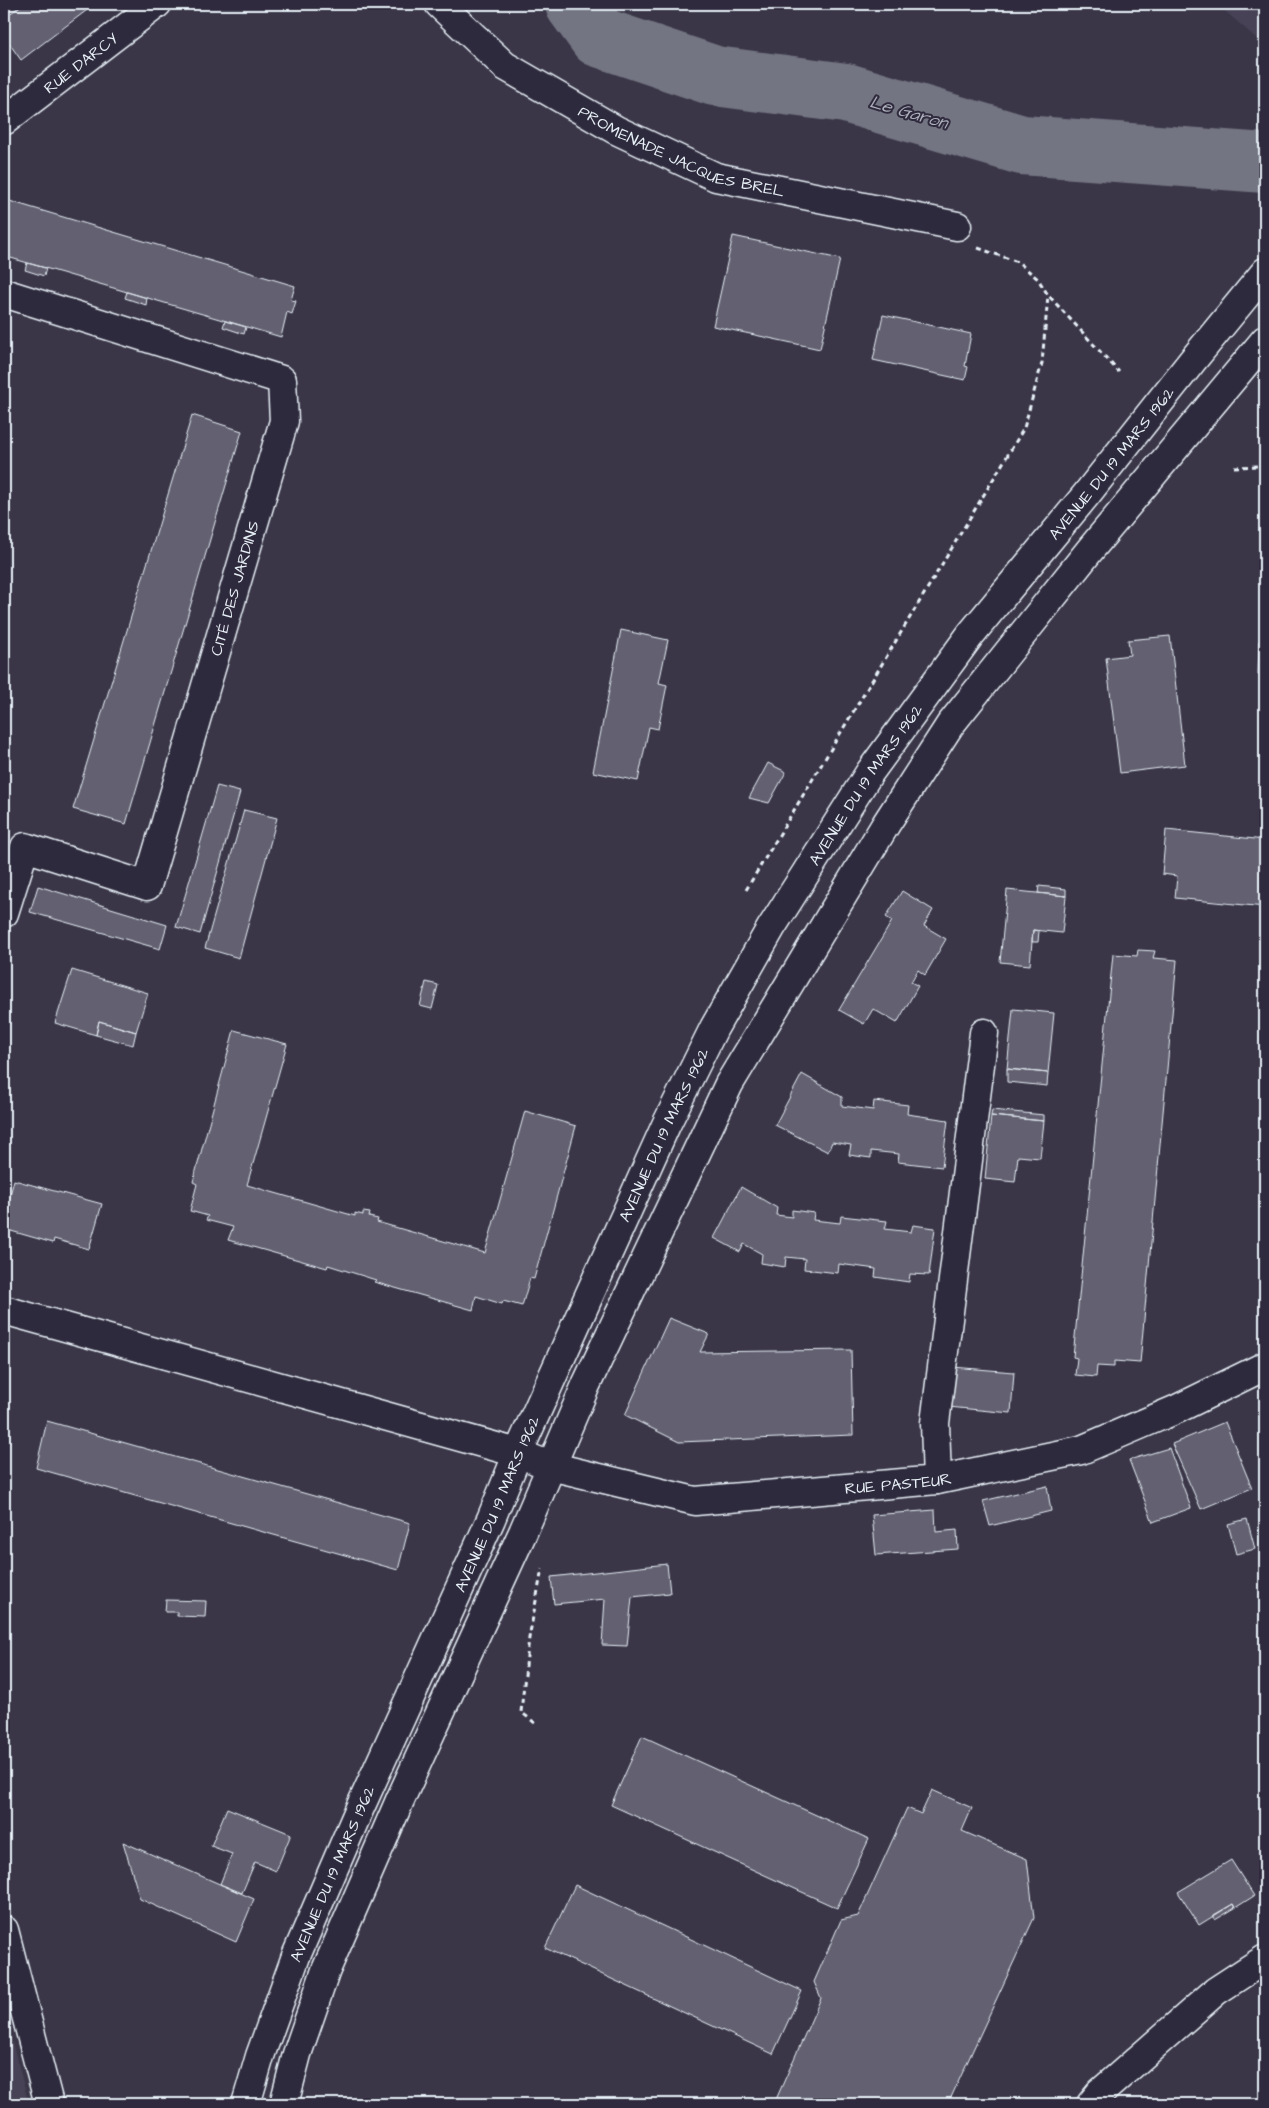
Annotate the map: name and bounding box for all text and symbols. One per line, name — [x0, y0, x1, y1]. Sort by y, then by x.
street label: RUE DARCY — [39, 28, 123, 99]
water label: Le Garon — [867, 89, 953, 136]
street label: PROMENADE JACQUES BREL — [574, 101, 786, 203]
street label: AVENUE DU 19 MARS 1962 — [1044, 383, 1180, 545]
street label: CITÉ DES JARDINS — [205, 518, 265, 658]
street label: AVENUE DU 19 MARS 1962 — [804, 700, 928, 870]
street label: AVENUE DU 19 MARS 1962 — [614, 1044, 714, 1226]
street label: AVENUE DU 19 MARS 1962 — [449, 1413, 545, 1596]
street label: RUE PASTEUR — [844, 1467, 953, 1500]
street label: AVENUE DU 19 MARS 1962 — [285, 1783, 381, 1965]

